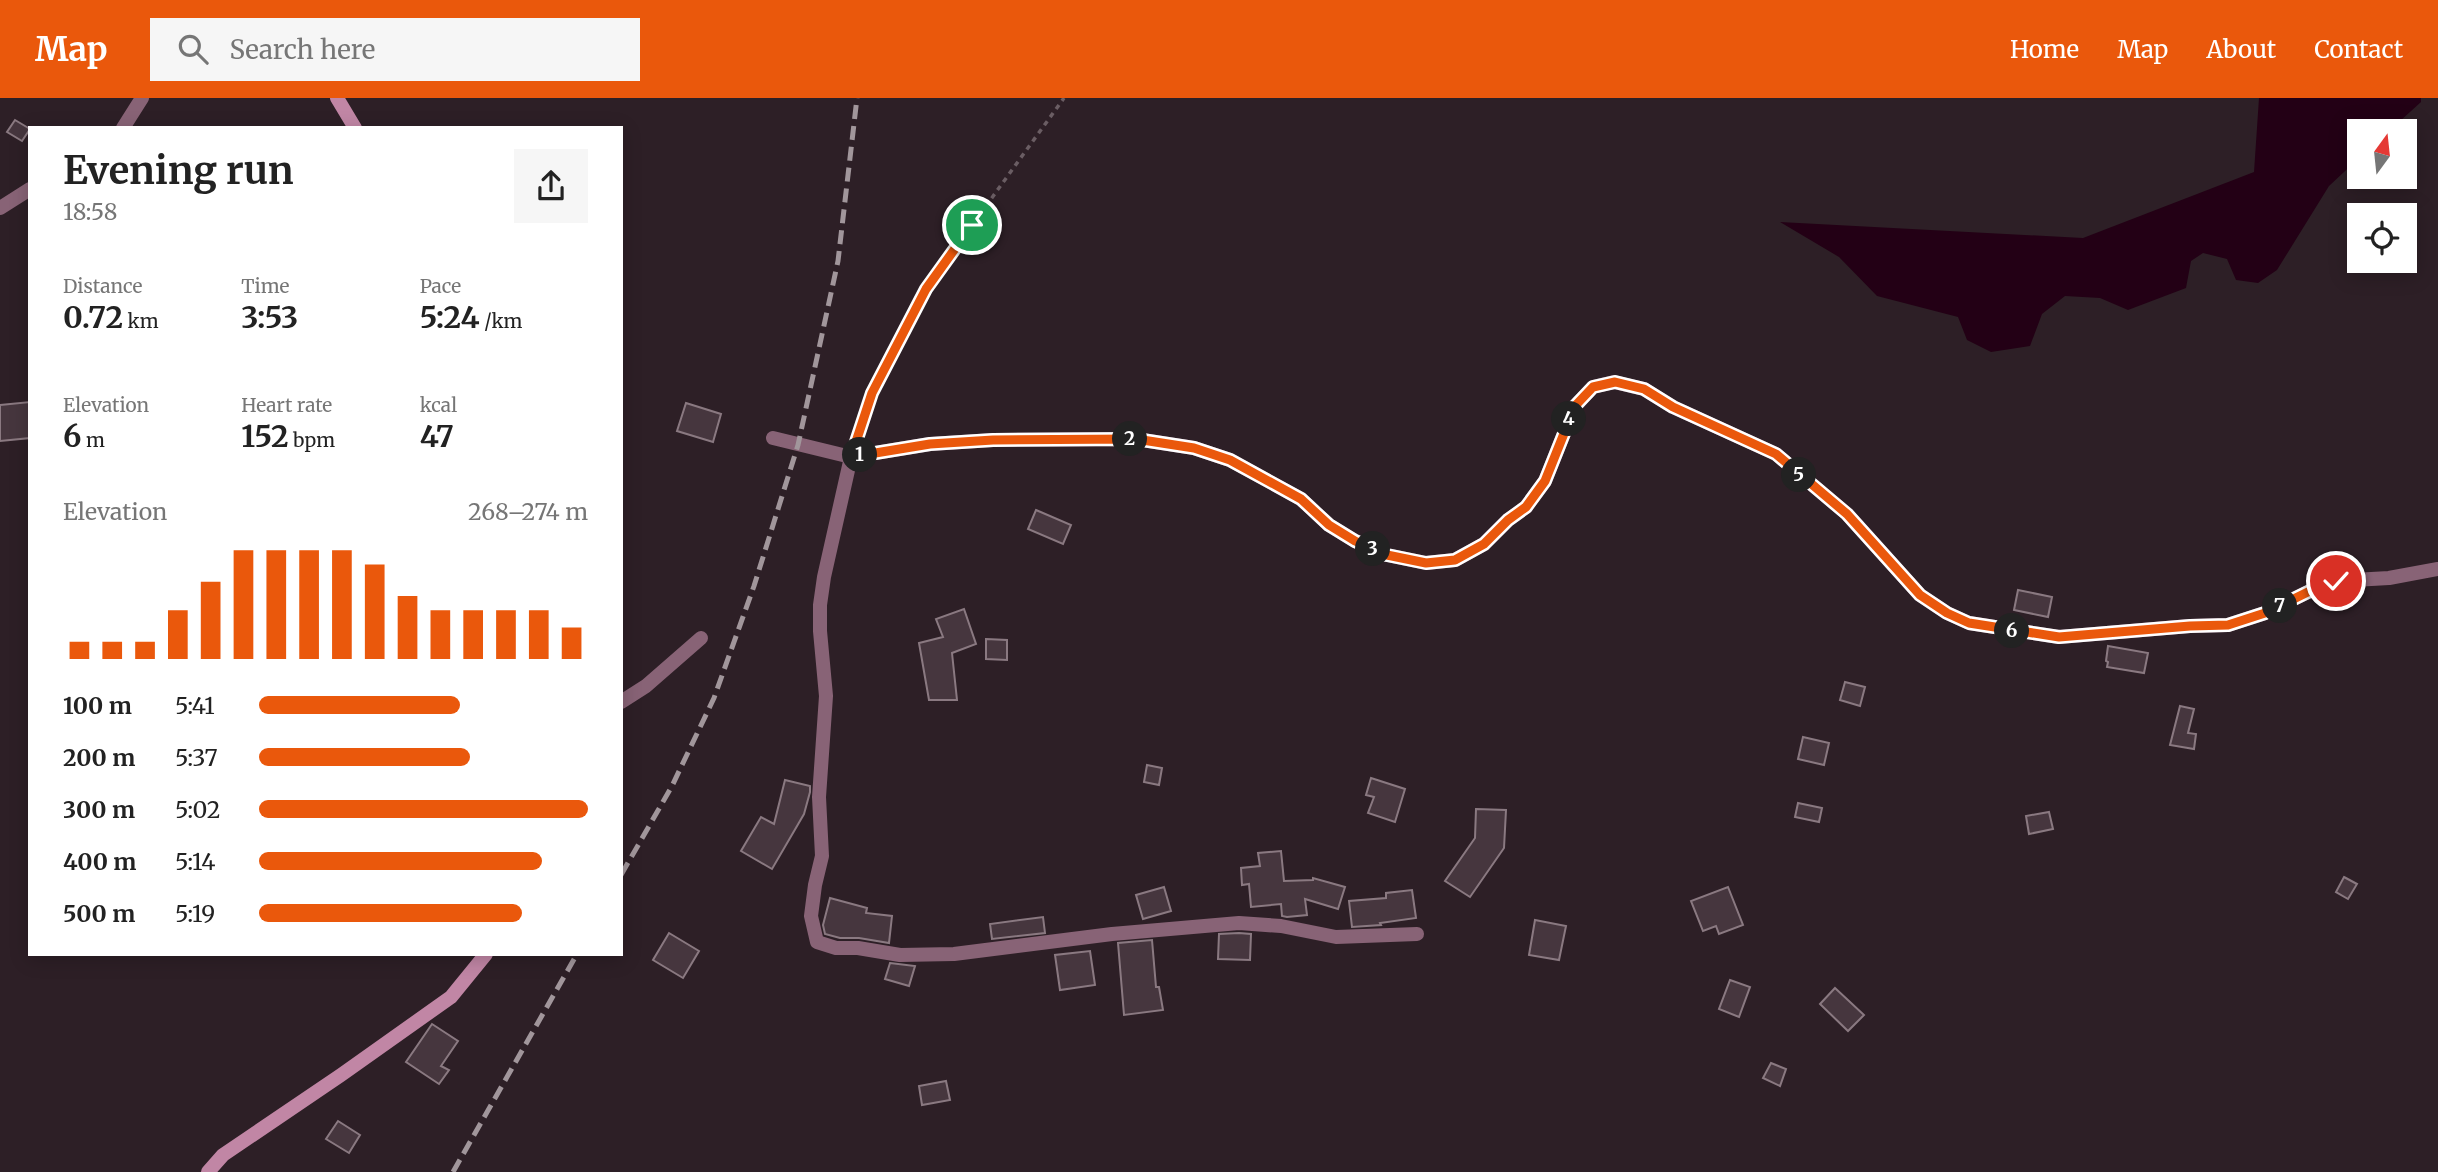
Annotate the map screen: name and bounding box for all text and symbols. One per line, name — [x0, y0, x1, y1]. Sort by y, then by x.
search box — [150, 18, 640, 81]
text: Map — [35, 29, 108, 70]
icon: search — [174, 30, 212, 68]
text: Search here — [230, 33, 375, 66]
text: Home — [2010, 34, 2079, 65]
text: Map — [2117, 34, 2168, 65]
text: About — [2206, 34, 2276, 65]
text: Contact — [2314, 34, 2403, 65]
north arrow — [2347, 119, 2417, 189]
map controls — [2347, 119, 2417, 273]
text: Evening run — [63, 147, 294, 194]
button: share — [514, 149, 588, 223]
pin — [942, 195, 1002, 255]
text: 18:58 — [63, 197, 117, 226]
button: locate — [2347, 203, 2417, 273]
icon: arrive — [953, 206, 991, 244]
text: Distance — [63, 274, 142, 298]
text: Time — [241, 274, 290, 298]
text: Pace — [420, 274, 461, 298]
text: 0.72 — [63, 298, 123, 336]
text: 3:53 — [241, 298, 298, 336]
text: 5:24 — [420, 298, 480, 336]
text: km — [123, 309, 159, 333]
text: /km — [480, 309, 522, 333]
text: Elevation — [63, 393, 149, 417]
text: Heart rate — [241, 393, 332, 417]
text: kcal — [420, 393, 457, 417]
pin: 4 — [1552, 402, 1586, 436]
text: 4 — [1562, 406, 1575, 430]
text: 6 — [63, 417, 81, 455]
text: 152 — [241, 417, 289, 455]
text: 47 — [420, 417, 454, 455]
pin: 2 — [1112, 422, 1148, 456]
text: 2 — [1124, 426, 1135, 450]
text: m — [81, 428, 105, 452]
text: bpm — [289, 428, 335, 452]
pin: 1 — [842, 438, 878, 472]
text: 1 — [855, 442, 864, 466]
pin: 5 — [1782, 458, 1816, 492]
text: 5 — [1793, 462, 1804, 486]
text: Elevation — [63, 497, 167, 526]
text: 268–274 m — [468, 497, 588, 526]
pin: 3 — [1356, 532, 1390, 566]
text: 3 — [1367, 536, 1378, 560]
pin — [2306, 551, 2366, 611]
icon: check — [2317, 562, 2355, 600]
pin: 7 — [2262, 588, 2298, 624]
text: 7 — [2274, 593, 2285, 617]
pin: 6 — [1994, 614, 2030, 648]
text: 6 — [2006, 618, 2017, 642]
text: 100 m — [63, 691, 132, 720]
text: 5:41 — [175, 691, 215, 720]
text: 200 m — [63, 743, 135, 772]
text: 5:37 — [175, 743, 218, 772]
text: 300 m — [63, 795, 135, 824]
text: 5:02 — [175, 795, 220, 824]
text: 400 m — [63, 847, 137, 876]
text: 5:14 — [175, 847, 215, 876]
text: 500 m — [63, 899, 135, 928]
text: 5:19 — [175, 899, 215, 928]

